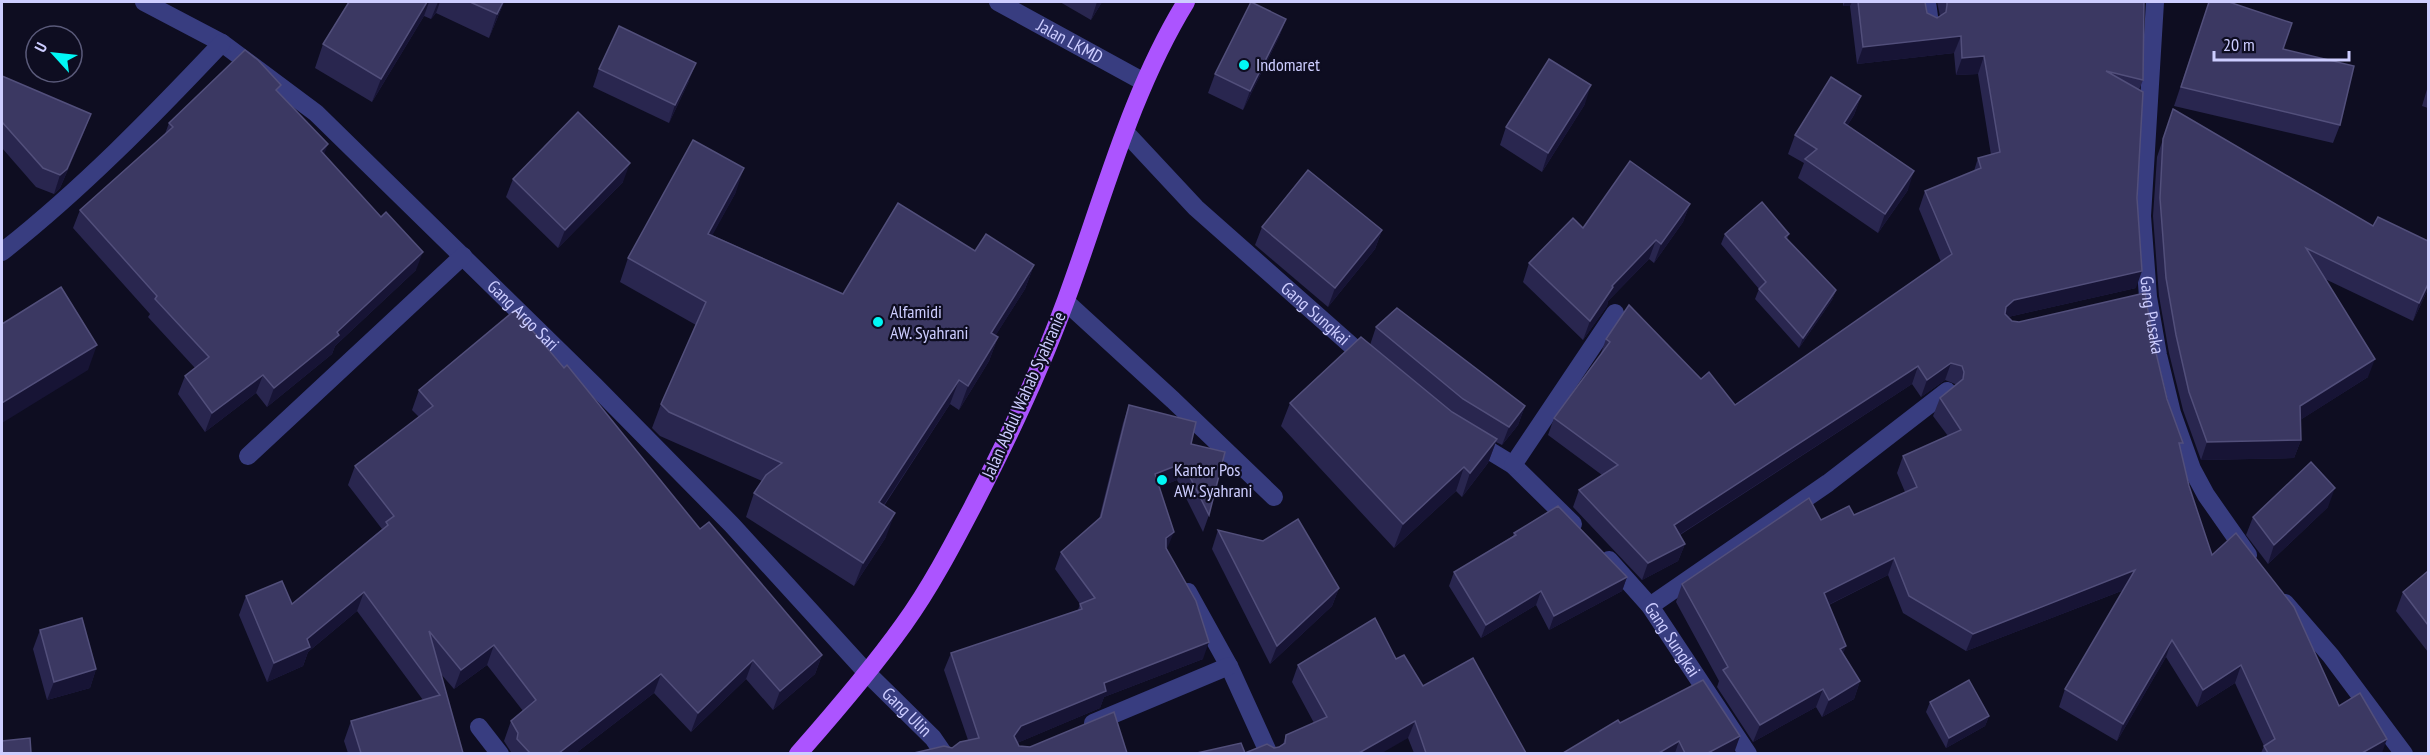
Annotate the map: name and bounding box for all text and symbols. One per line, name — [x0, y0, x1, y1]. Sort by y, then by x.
street label: Jalan LKMD — [1032, 13, 1107, 68]
north arrow — [24, 24, 84, 84]
scale bar — [2214, 24, 2349, 62]
text: 20 m — [2223, 33, 2255, 56]
text: U — [30, 39, 51, 55]
place label: Indomaret — [1256, 53, 1320, 76]
marker: Indomaret — [1237, 58, 1251, 72]
street label: Gang Argo Sari — [483, 275, 564, 356]
street label: Gang Pusaka — [2135, 275, 2170, 356]
street label: Gang Sungkai — [1276, 277, 1355, 350]
place label: Alfamidi AW. Syahrani — [890, 300, 968, 344]
street label: Jalan Abdul Wahab Syahranie — [976, 308, 1071, 483]
marker: Alfamidi AW. Syahrani — [871, 315, 885, 329]
place label: Kantor Pos AW. Syahrani — [1174, 458, 1252, 502]
marker: Kantor Pos AW. Syahrani — [1155, 473, 1169, 487]
street label: Gang Sungkai — [1640, 598, 1706, 681]
street label: Gang Ulin — [877, 682, 937, 741]

